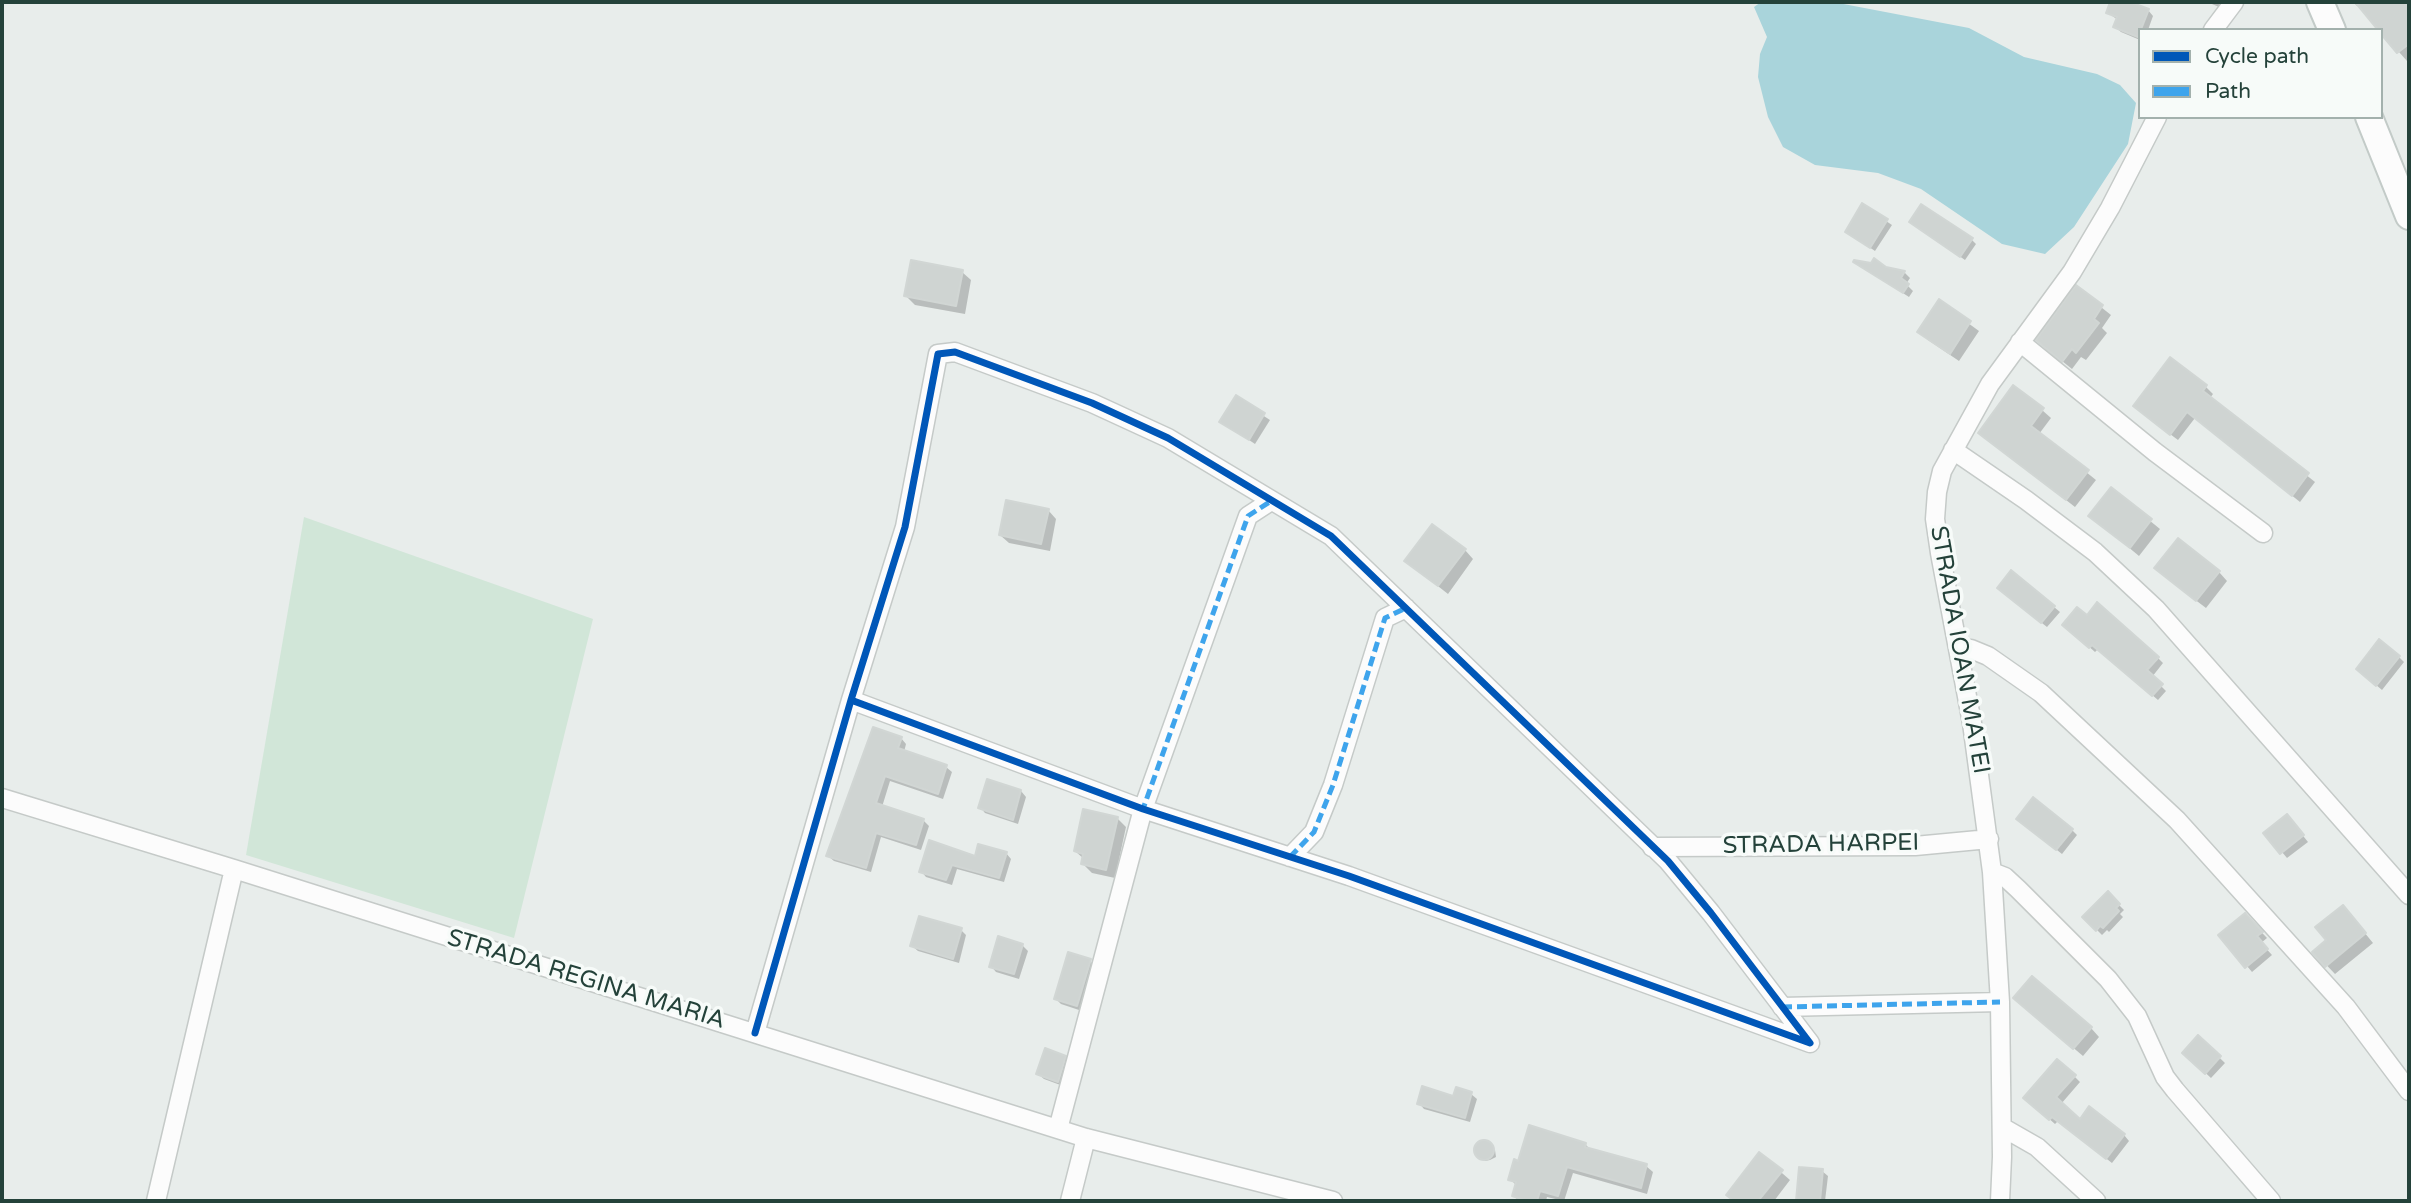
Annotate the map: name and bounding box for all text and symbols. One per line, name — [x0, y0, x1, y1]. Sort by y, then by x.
legend — [2138, 28, 2383, 119]
text: Cycle path — [2205, 44, 2309, 69]
text: Path — [2205, 79, 2251, 104]
street label: STRADA IOAN MATEI — [1923, 524, 1995, 776]
street label: STRADA HARPEI — [1722, 829, 1920, 861]
street label: STRADA REGINA MARIA — [444, 924, 728, 1036]

